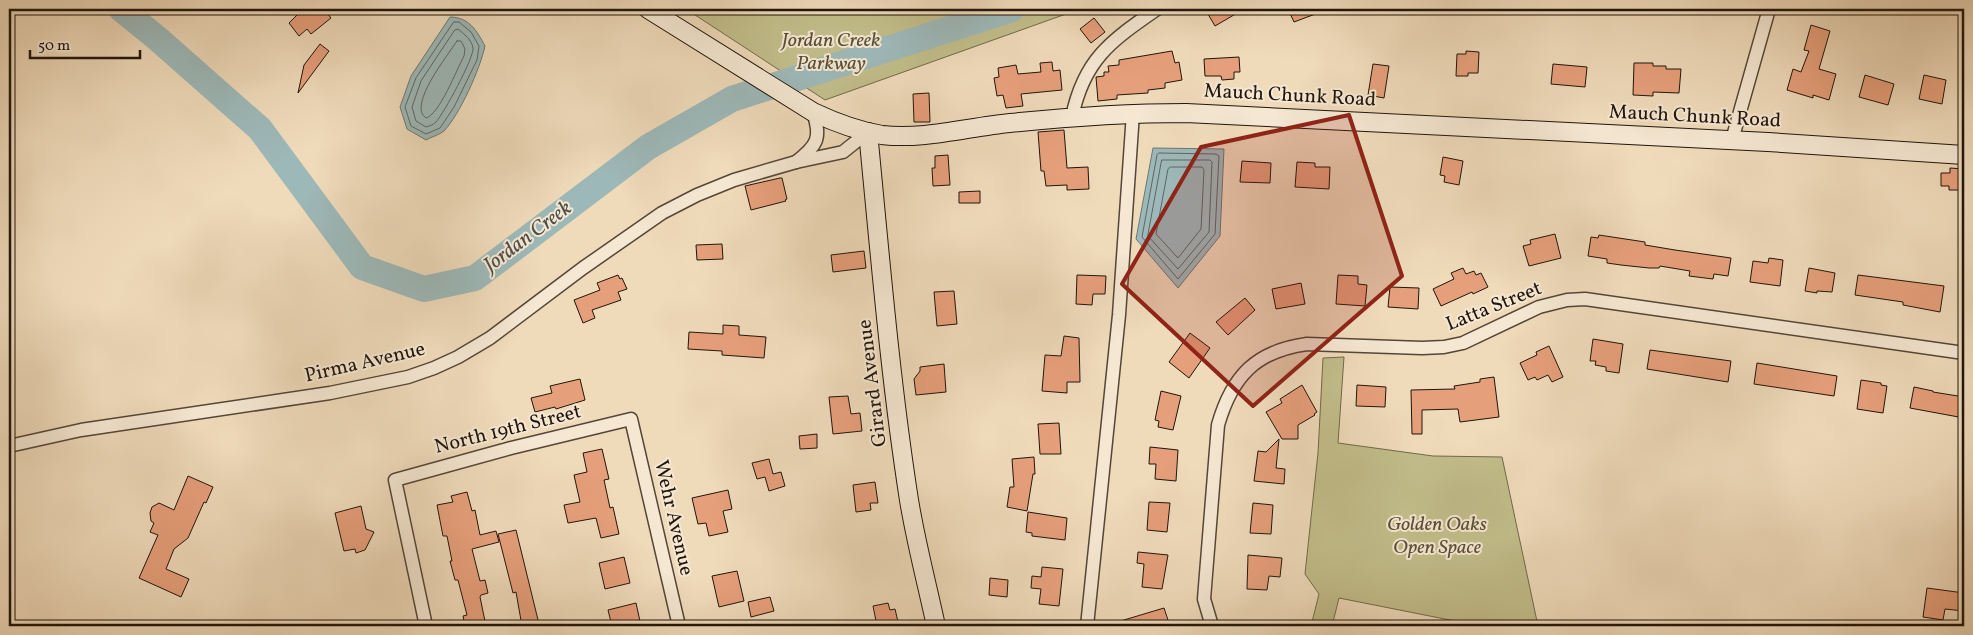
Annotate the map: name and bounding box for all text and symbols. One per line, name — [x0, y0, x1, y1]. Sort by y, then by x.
park label: Jordan Creek Parkway — [780, 27, 880, 78]
scale bar — [30, 28, 140, 60]
text: 50 m — [38, 36, 70, 57]
street label: Mauch Chunk Road — [1203, 78, 1377, 114]
street label: Mauch Chunk Road — [1608, 99, 1782, 135]
water label: Jordan Creek — [476, 194, 578, 281]
street label: Latta Street — [1442, 275, 1546, 339]
street label: Girard Avenue — [851, 318, 895, 448]
street label: Pirma Avenue — [302, 336, 428, 390]
street label: North 19th Street — [432, 398, 584, 462]
street label: Wehr Avenue — [646, 458, 700, 578]
park label: Golden Oaks Open Space — [1387, 511, 1488, 562]

